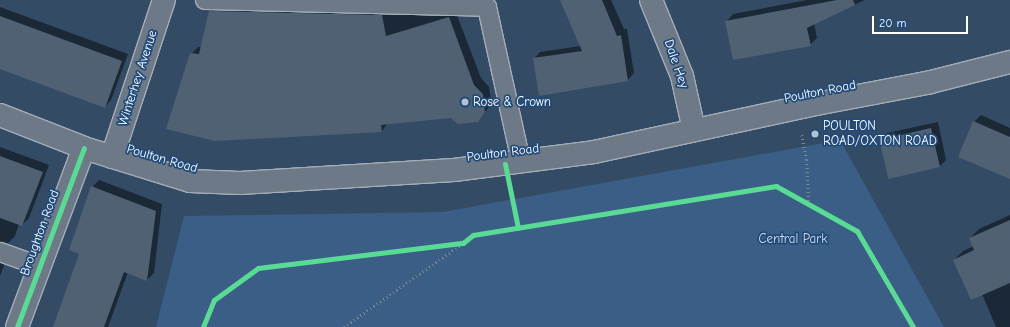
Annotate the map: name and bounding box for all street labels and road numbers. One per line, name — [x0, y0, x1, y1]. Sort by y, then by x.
street label: Winterhey Avenue — [115, 28, 161, 128]
street label: Dale Hey — [660, 38, 692, 90]
street label: Poulton Road — [783, 77, 857, 107]
street label: Poulton Road — [125, 141, 199, 177]
street label: Poulton Road — [466, 141, 540, 165]
street label: Broughton Road — [17, 188, 63, 278]

